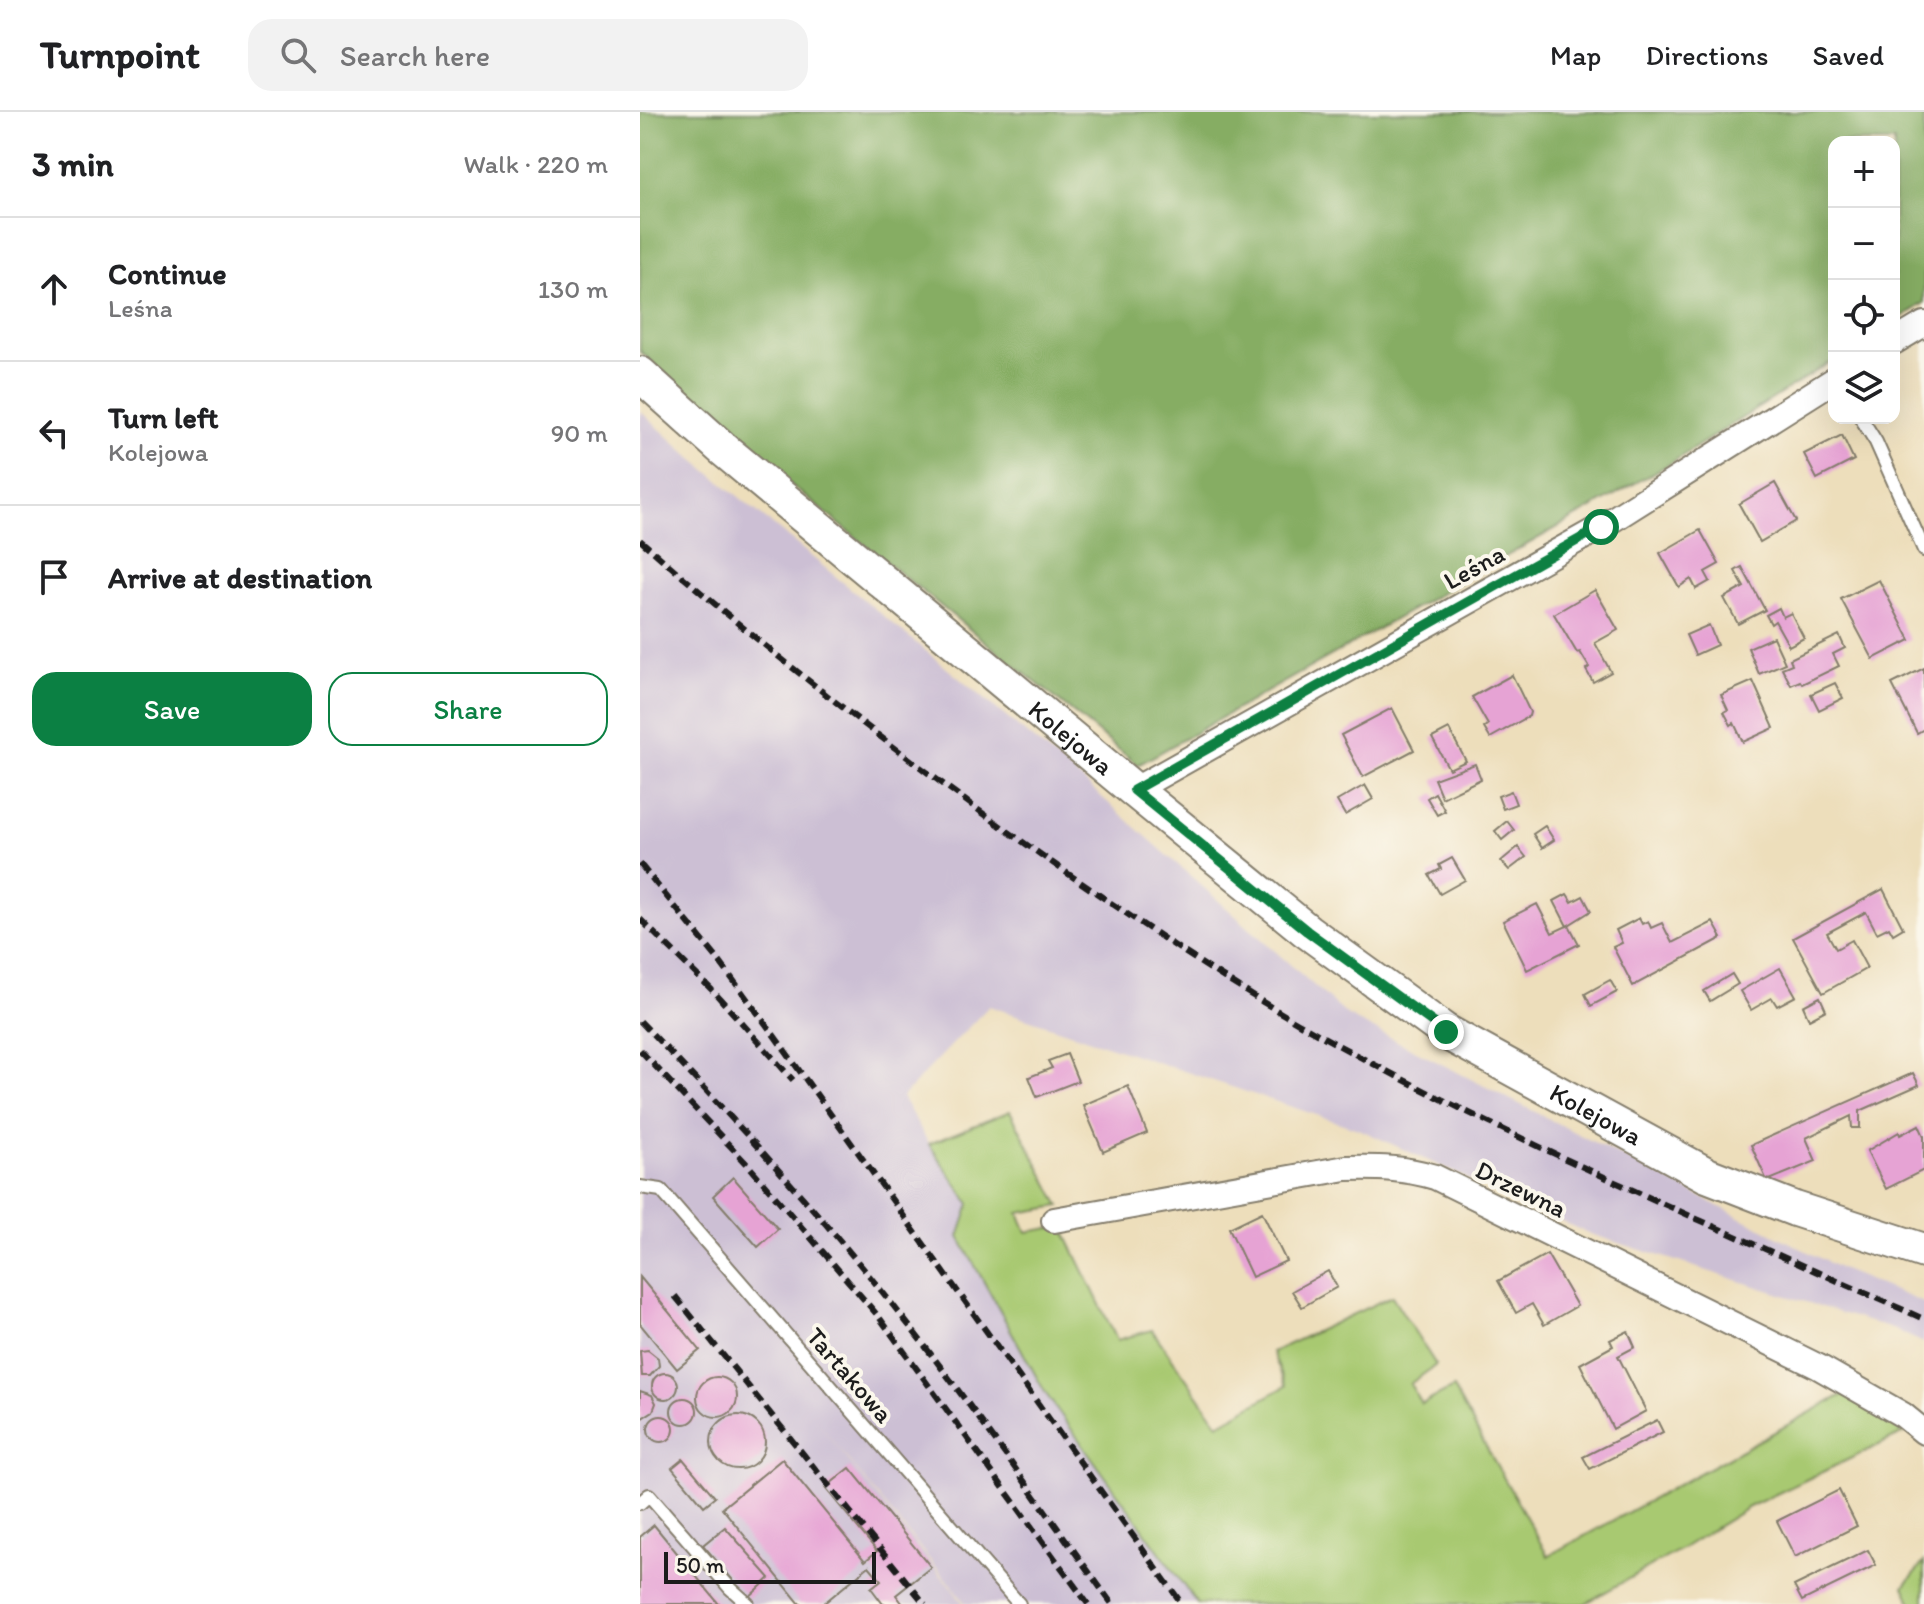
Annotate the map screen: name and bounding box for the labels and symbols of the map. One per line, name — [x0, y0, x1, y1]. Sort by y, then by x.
route start — [1583, 509, 1619, 545]
street label: Leśna — [1438, 537, 1510, 597]
street label: Kolejowa — [1022, 693, 1120, 782]
route end — [1428, 1014, 1464, 1050]
street label: Kolejowa — [1544, 1076, 1648, 1153]
street label: Drzewna — [1470, 1153, 1572, 1225]
street label: Tartakowa — [800, 1321, 900, 1430]
scale bar — [664, 1548, 876, 1584]

